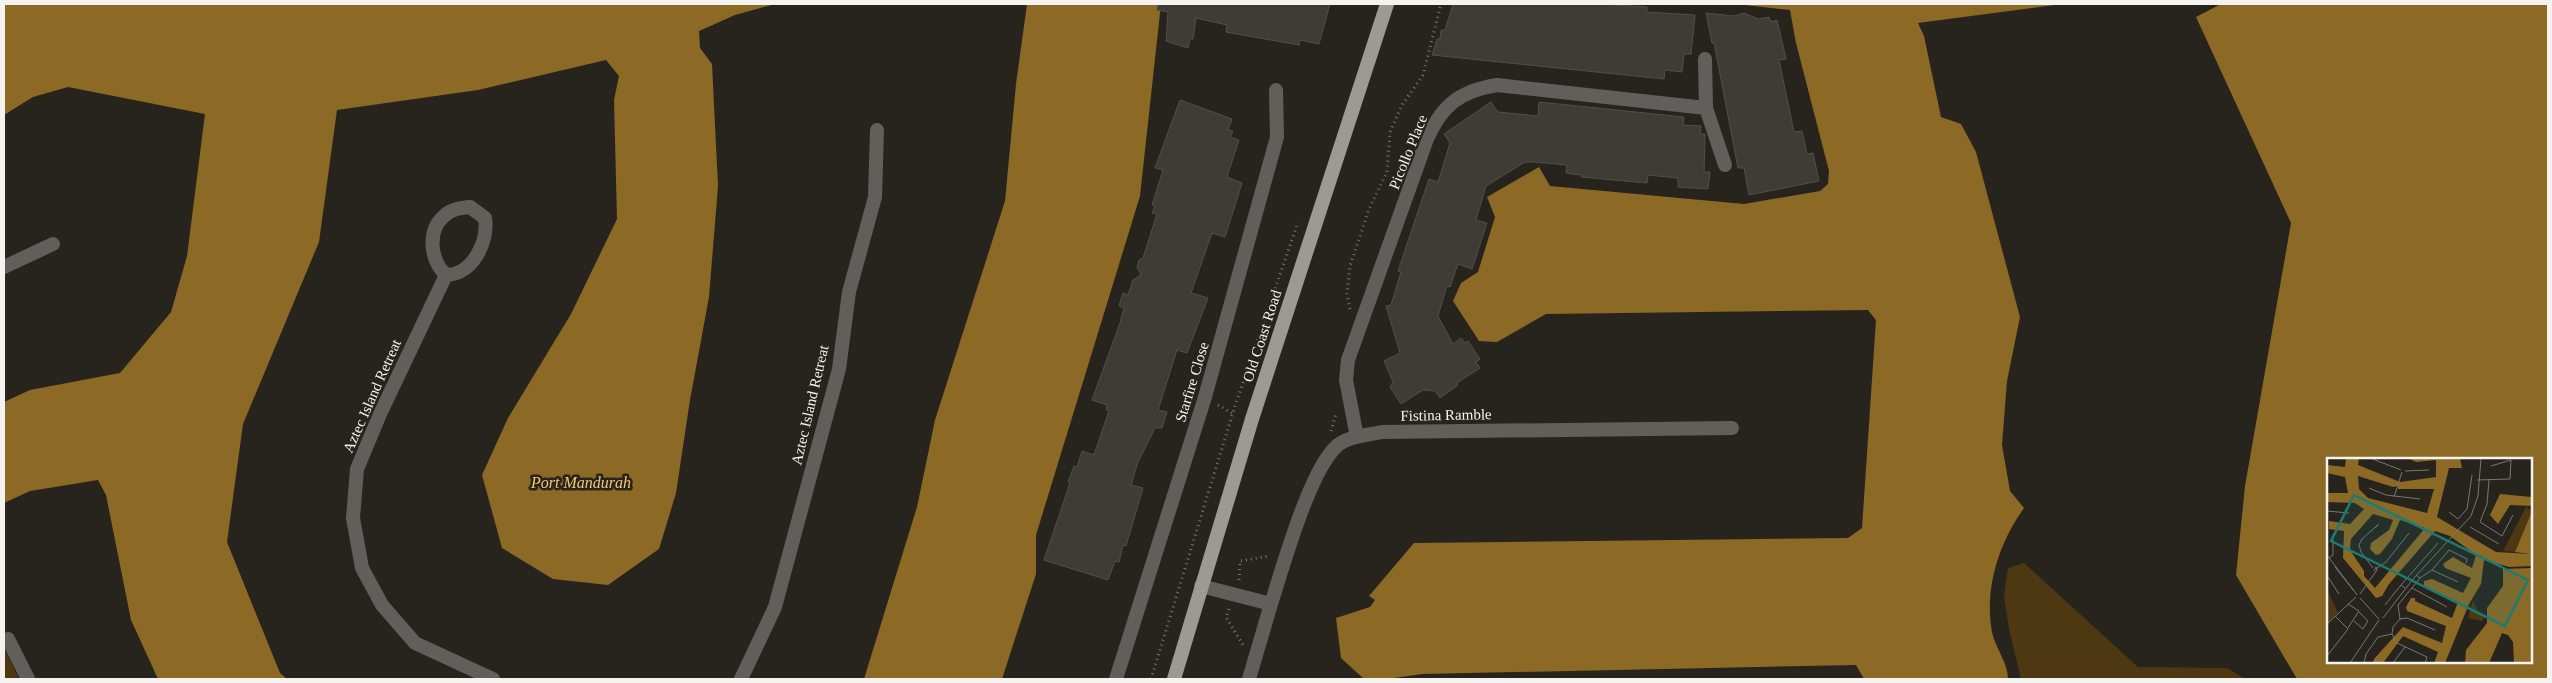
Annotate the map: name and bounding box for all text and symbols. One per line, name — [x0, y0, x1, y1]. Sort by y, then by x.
street label: Picollo Place — [1386, 112, 1430, 192]
street label: Old Coast Road — [1240, 287, 1285, 384]
street label: Aztec Island Retreat — [340, 336, 405, 455]
street label: Starfire Close — [1172, 340, 1212, 424]
street label: Aztec Island Retreat — [788, 343, 832, 466]
street label: Fistina Ramble — [1400, 406, 1492, 424]
inset map — [2327, 458, 2532, 663]
water label: Port Mandurah — [530, 474, 631, 491]

